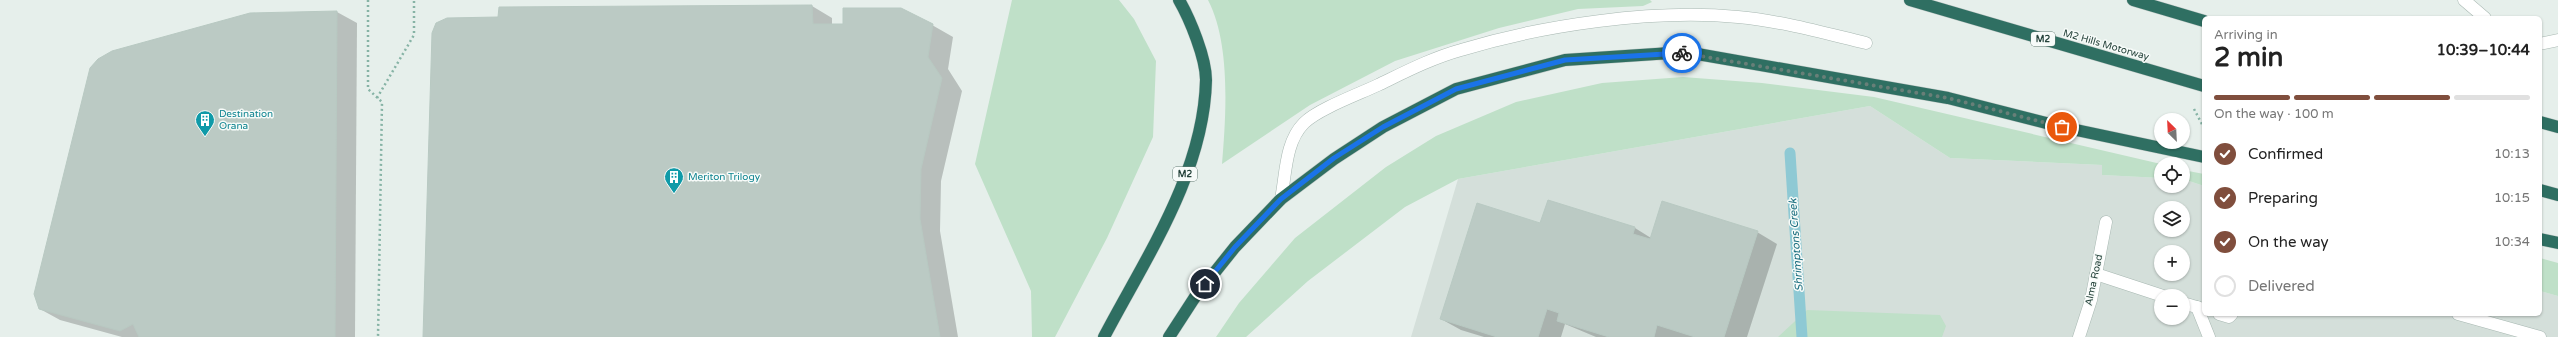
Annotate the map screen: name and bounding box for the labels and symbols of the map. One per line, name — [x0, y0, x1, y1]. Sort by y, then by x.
street label: M2 Hills Motorway — [2062, 27, 2151, 63]
road number: M2 — [2031, 32, 2055, 46]
courier — [1662, 33, 1702, 73]
place label: Destination Orana — [219, 108, 273, 132]
building icon: Destination Orana — [194, 109, 216, 137]
pin — [2045, 110, 2079, 144]
north arrow — [2154, 113, 2190, 149]
building icon: Meriton Trilogy — [663, 166, 685, 194]
road number: M2 — [1173, 167, 1197, 181]
place label: Meriton Trilogy — [688, 171, 761, 183]
water label: Shrimptons Creek — [1786, 197, 1806, 292]
street label: Alma Road — [2083, 253, 2105, 307]
pin — [1188, 267, 1222, 301]

